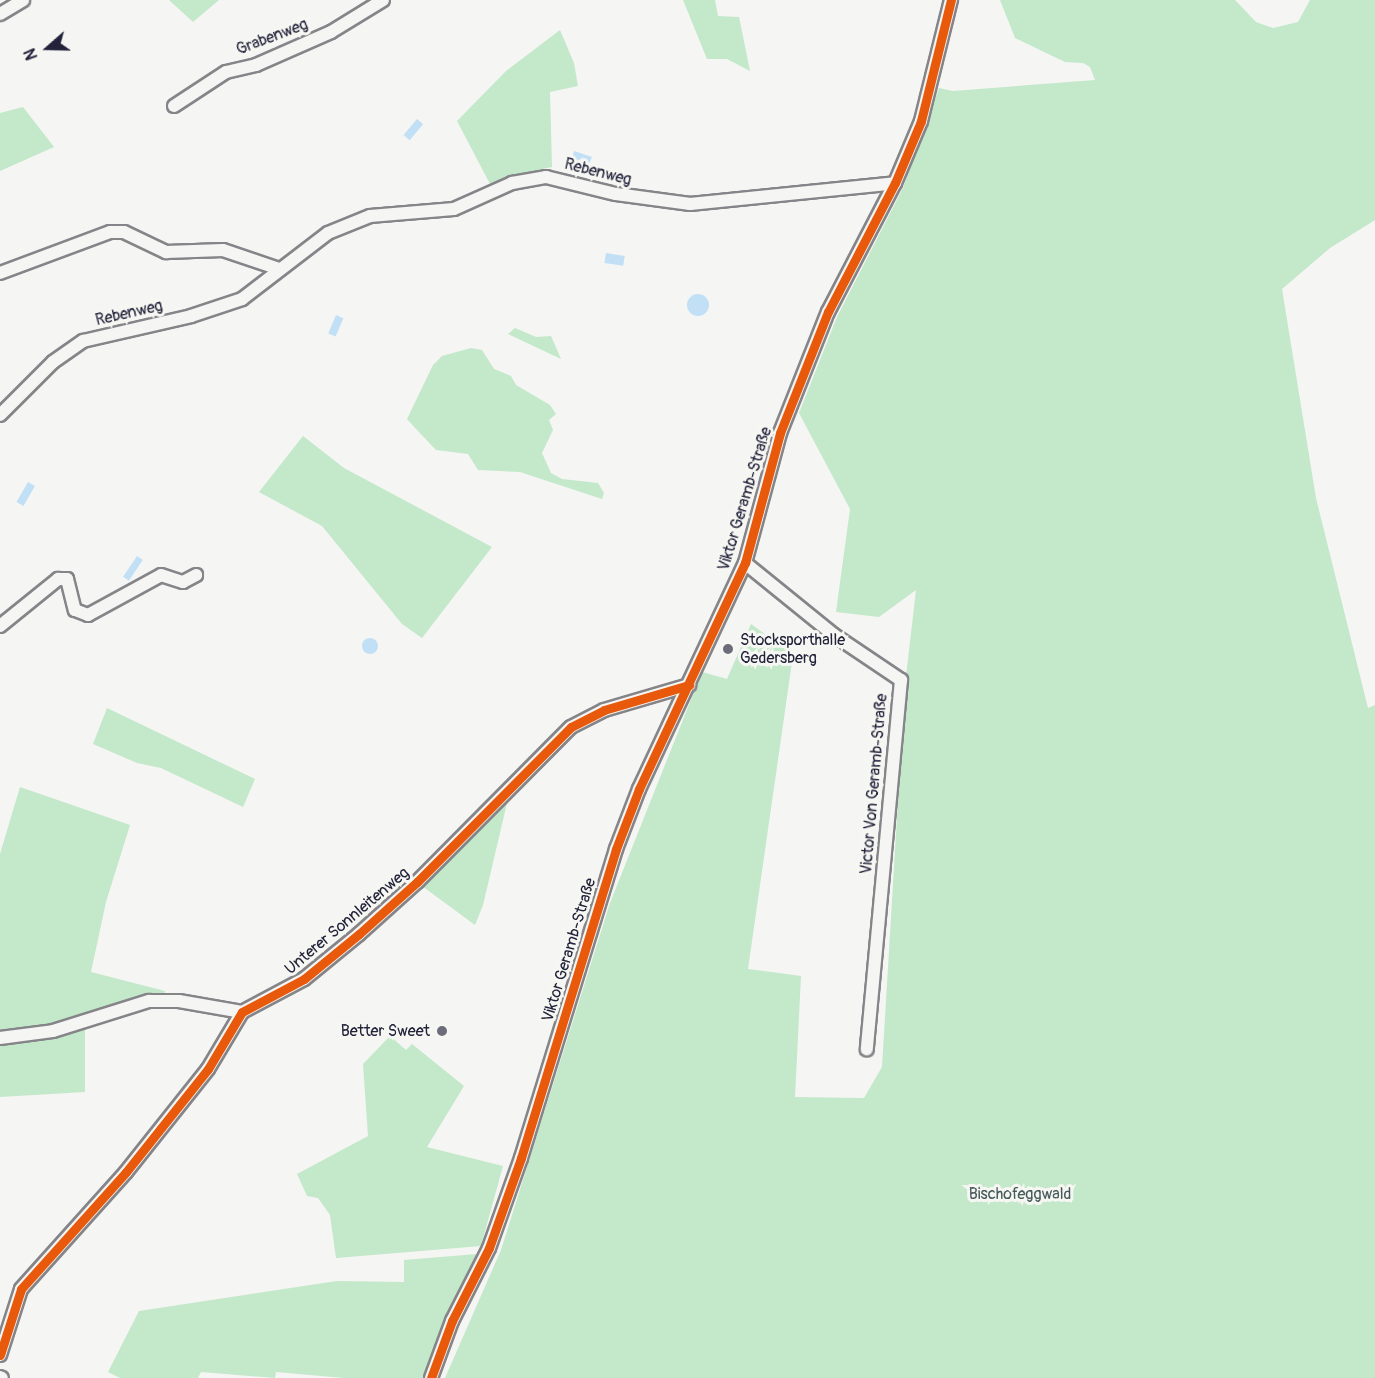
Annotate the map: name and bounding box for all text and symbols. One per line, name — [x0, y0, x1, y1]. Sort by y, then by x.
street label: Grabenweg — [234, 15, 310, 59]
north arrow — [18, 18, 78, 78]
text: N — [20, 46, 42, 63]
street label: Rebenweg — [563, 154, 633, 190]
street label: Rebenweg — [94, 296, 164, 330]
street label: Viktor Geramb-Straße — [714, 425, 776, 573]
place label: Stocksporthalle Gedersberg — [740, 630, 845, 668]
marker: Stocksporthalle Gedersberg — [721, 642, 735, 656]
street label: Victor Von Geramb-Straße — [857, 693, 891, 875]
street label: Unterer Sonnleitenweg — [281, 863, 413, 979]
street label: Viktor Geramb-Straße — [538, 876, 600, 1024]
place label: Better Sweet — [341, 1021, 430, 1041]
marker: Better Sweet — [435, 1024, 449, 1038]
park label: Bischofeggwald — [969, 1184, 1071, 1204]

